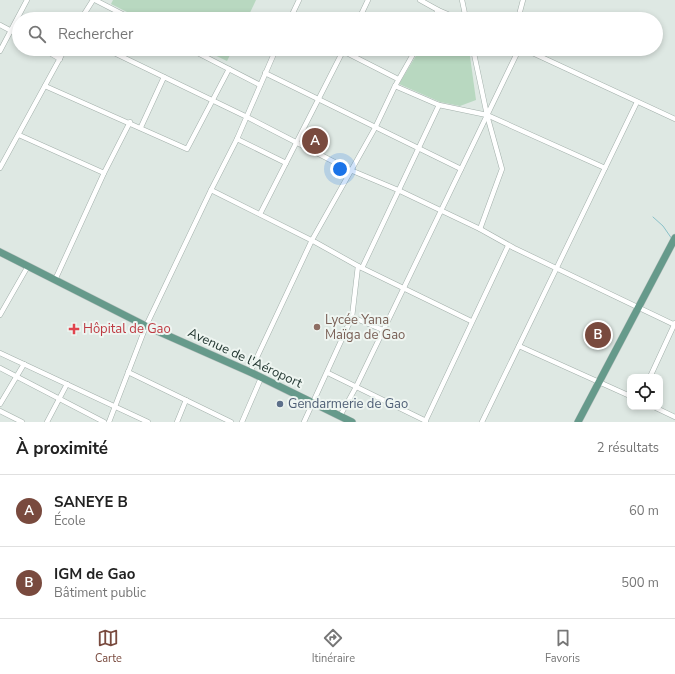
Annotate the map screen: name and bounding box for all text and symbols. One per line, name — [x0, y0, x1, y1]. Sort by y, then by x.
search box — [12, 12, 663, 56]
icon: search — [26, 23, 48, 45]
text: Rechercher — [58, 24, 133, 44]
pin: A — [302, 126, 328, 156]
your location — [330, 159, 350, 179]
place label: Lycée Yana Maïga de Gao — [325, 311, 405, 344]
place label: Hôpital de Gao — [83, 320, 171, 338]
pin: B — [585, 320, 611, 350]
marker: Lycée Yana Maïga de Gao — [312, 322, 322, 332]
marker: Hôpital de Gao — [68, 323, 80, 335]
street label: Avenue de l'Aéroport — [185, 324, 305, 393]
map controls — [627, 374, 663, 410]
button: locate — [627, 374, 663, 410]
place label: Gendarmerie de Gao — [288, 395, 408, 413]
marker: Gendarmerie de Gao — [275, 399, 285, 409]
text: À proximité — [16, 437, 108, 460]
text: 2 résultats — [597, 439, 659, 457]
text: SANEYE B — [54, 492, 128, 512]
text: A — [24, 502, 34, 520]
text: 60 m — [629, 502, 659, 520]
text: École — [54, 512, 85, 530]
text: IGM de Gao — [54, 564, 135, 584]
text: B — [25, 574, 33, 592]
text: 500 m — [621, 574, 659, 592]
text: Bâtiment public — [54, 584, 146, 602]
tab: Carte — [95, 627, 122, 666]
tab: Itinéraire — [312, 627, 355, 666]
tab: Favoris — [545, 627, 580, 666]

